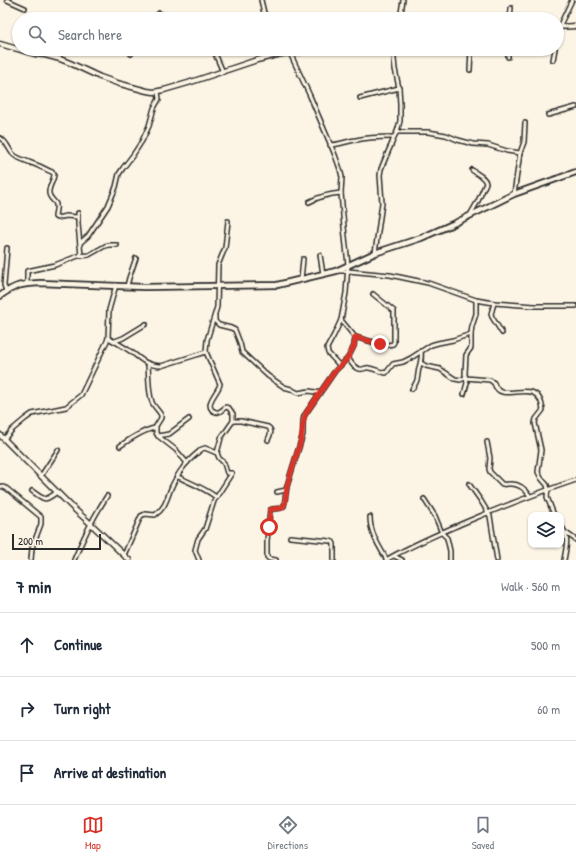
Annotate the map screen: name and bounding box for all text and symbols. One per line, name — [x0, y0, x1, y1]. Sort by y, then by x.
search box — [12, 12, 564, 56]
icon: search — [26, 23, 48, 45]
text: Search here — [58, 24, 122, 45]
route end — [371, 335, 389, 353]
map controls — [528, 512, 564, 548]
button: layers — [528, 512, 564, 548]
route start — [260, 518, 278, 536]
scale bar — [12, 532, 101, 551]
text: 200 m — [18, 534, 43, 548]
text: 7 min — [16, 575, 51, 598]
text: Walk · 560 m — [501, 577, 560, 595]
icon: ahead — [16, 634, 38, 656]
text: Continue — [54, 634, 102, 655]
text: 500 m — [531, 636, 560, 654]
icon: right — [16, 698, 38, 720]
text: Turn right — [54, 698, 110, 719]
text: 60 m — [537, 700, 560, 718]
icon: arrive — [16, 762, 38, 784]
text: Arrive at destination — [54, 762, 166, 783]
tab: Map — [82, 814, 104, 852]
tab: Directions — [268, 814, 308, 852]
tab: Saved — [472, 814, 494, 852]

